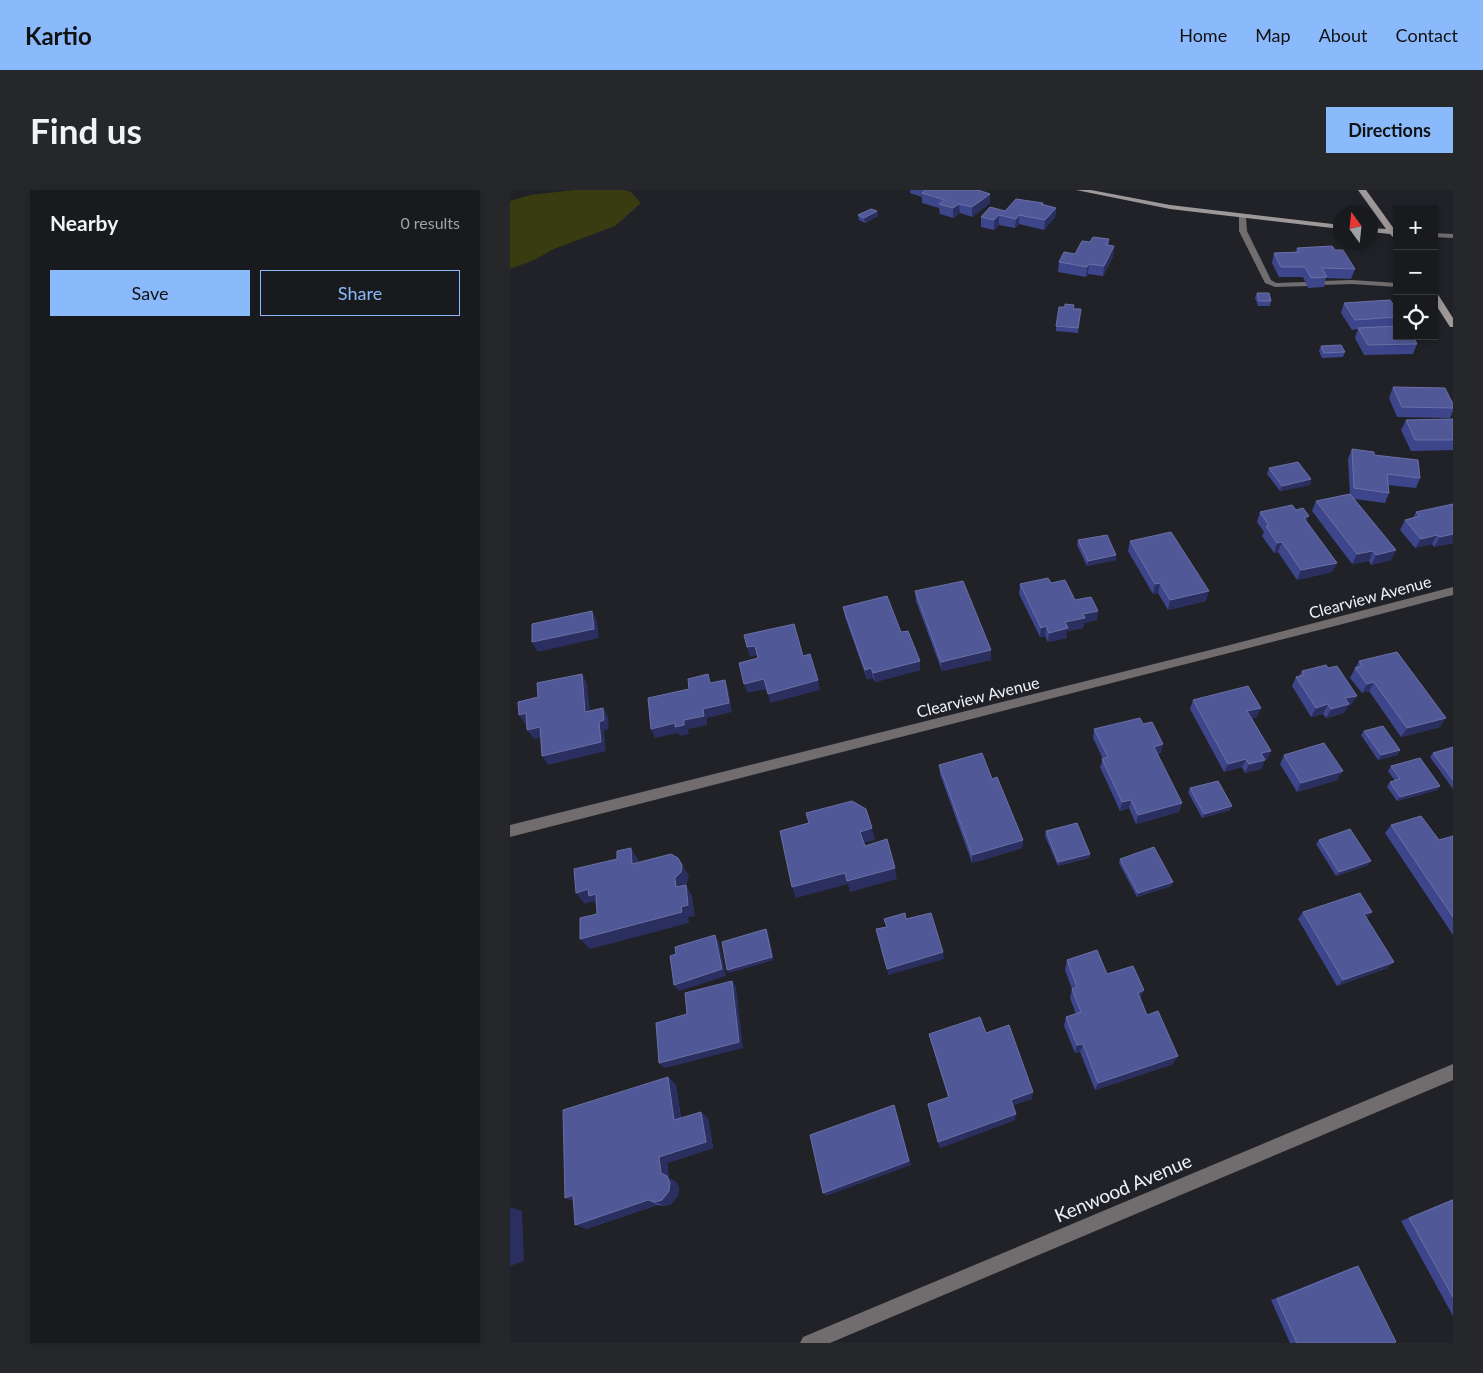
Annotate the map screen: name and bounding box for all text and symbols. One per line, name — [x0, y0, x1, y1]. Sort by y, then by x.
text: Kartio — [25, 21, 92, 50]
text: Home — [1179, 24, 1227, 46]
text: Map — [1255, 24, 1291, 46]
text: About — [1319, 24, 1368, 46]
text: Contact — [1396, 24, 1458, 46]
button: Directions — [1326, 107, 1453, 153]
text: Find us — [30, 109, 142, 151]
north arrow — [1333, 205, 1378, 250]
map controls — [1393, 205, 1438, 340]
button: + — [1393, 205, 1438, 250]
text: Nearby — [50, 210, 118, 235]
text: 0 results — [400, 213, 460, 232]
button: − — [1393, 250, 1438, 295]
button: Save — [50, 270, 250, 316]
button: Share — [260, 270, 460, 316]
button: locate — [1393, 295, 1438, 340]
street label: Clearview Avenue — [1307, 571, 1433, 622]
street label: Clearview Avenue — [914, 672, 1041, 721]
street label: Kenwood Avenue — [1051, 1148, 1195, 1227]

